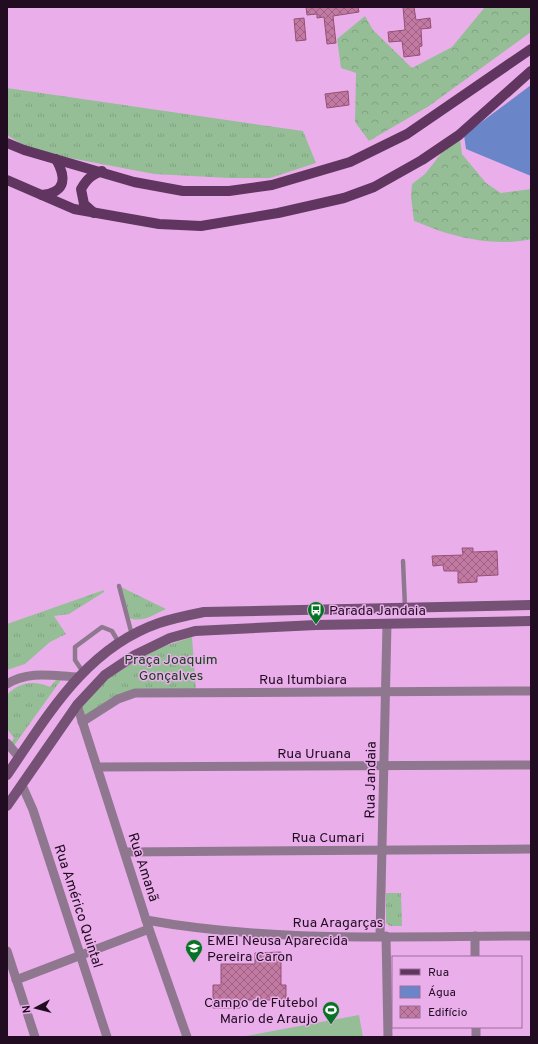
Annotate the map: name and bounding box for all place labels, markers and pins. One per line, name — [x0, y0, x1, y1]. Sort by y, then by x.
bus stop icon: Parada Jandaia — [306, 600, 326, 625]
place label: Parada Jandaia — [329, 603, 426, 620]
place label: EMEI Neusa Aparecida Pereira Caron — [207, 933, 348, 966]
school or university icon: EMEI Neusa Aparecida Pereira Caron — [184, 938, 204, 963]
place label: Campo de Futebol Mario de Araujo — [204, 995, 318, 1028]
sports icon: Campo de Futebol Mario de Araujo — [321, 1000, 341, 1025]

